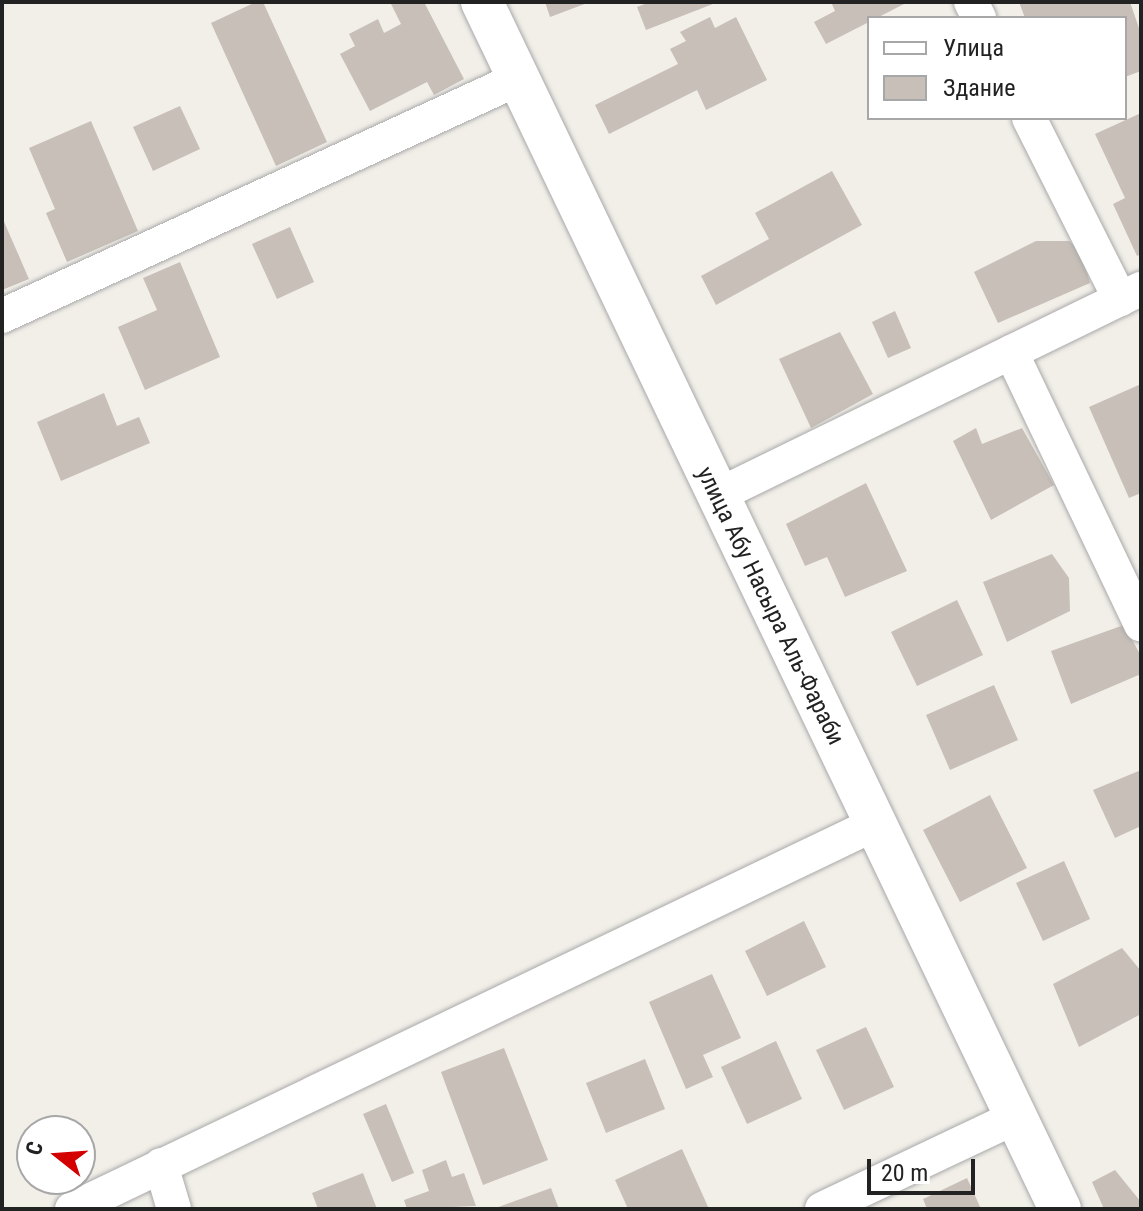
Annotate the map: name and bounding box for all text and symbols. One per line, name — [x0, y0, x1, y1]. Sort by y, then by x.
legend — [867, 16, 1127, 120]
text: Улица — [943, 34, 1004, 62]
text: Здание — [943, 74, 1015, 102]
street label: улица Абу Насыра Аль-Фараби — [690, 462, 850, 750]
north arrow — [16, 1115, 96, 1195]
text: С — [21, 1139, 48, 1158]
scale bar — [871, 1143, 979, 1193]
text: 20 m — [881, 1159, 928, 1187]

